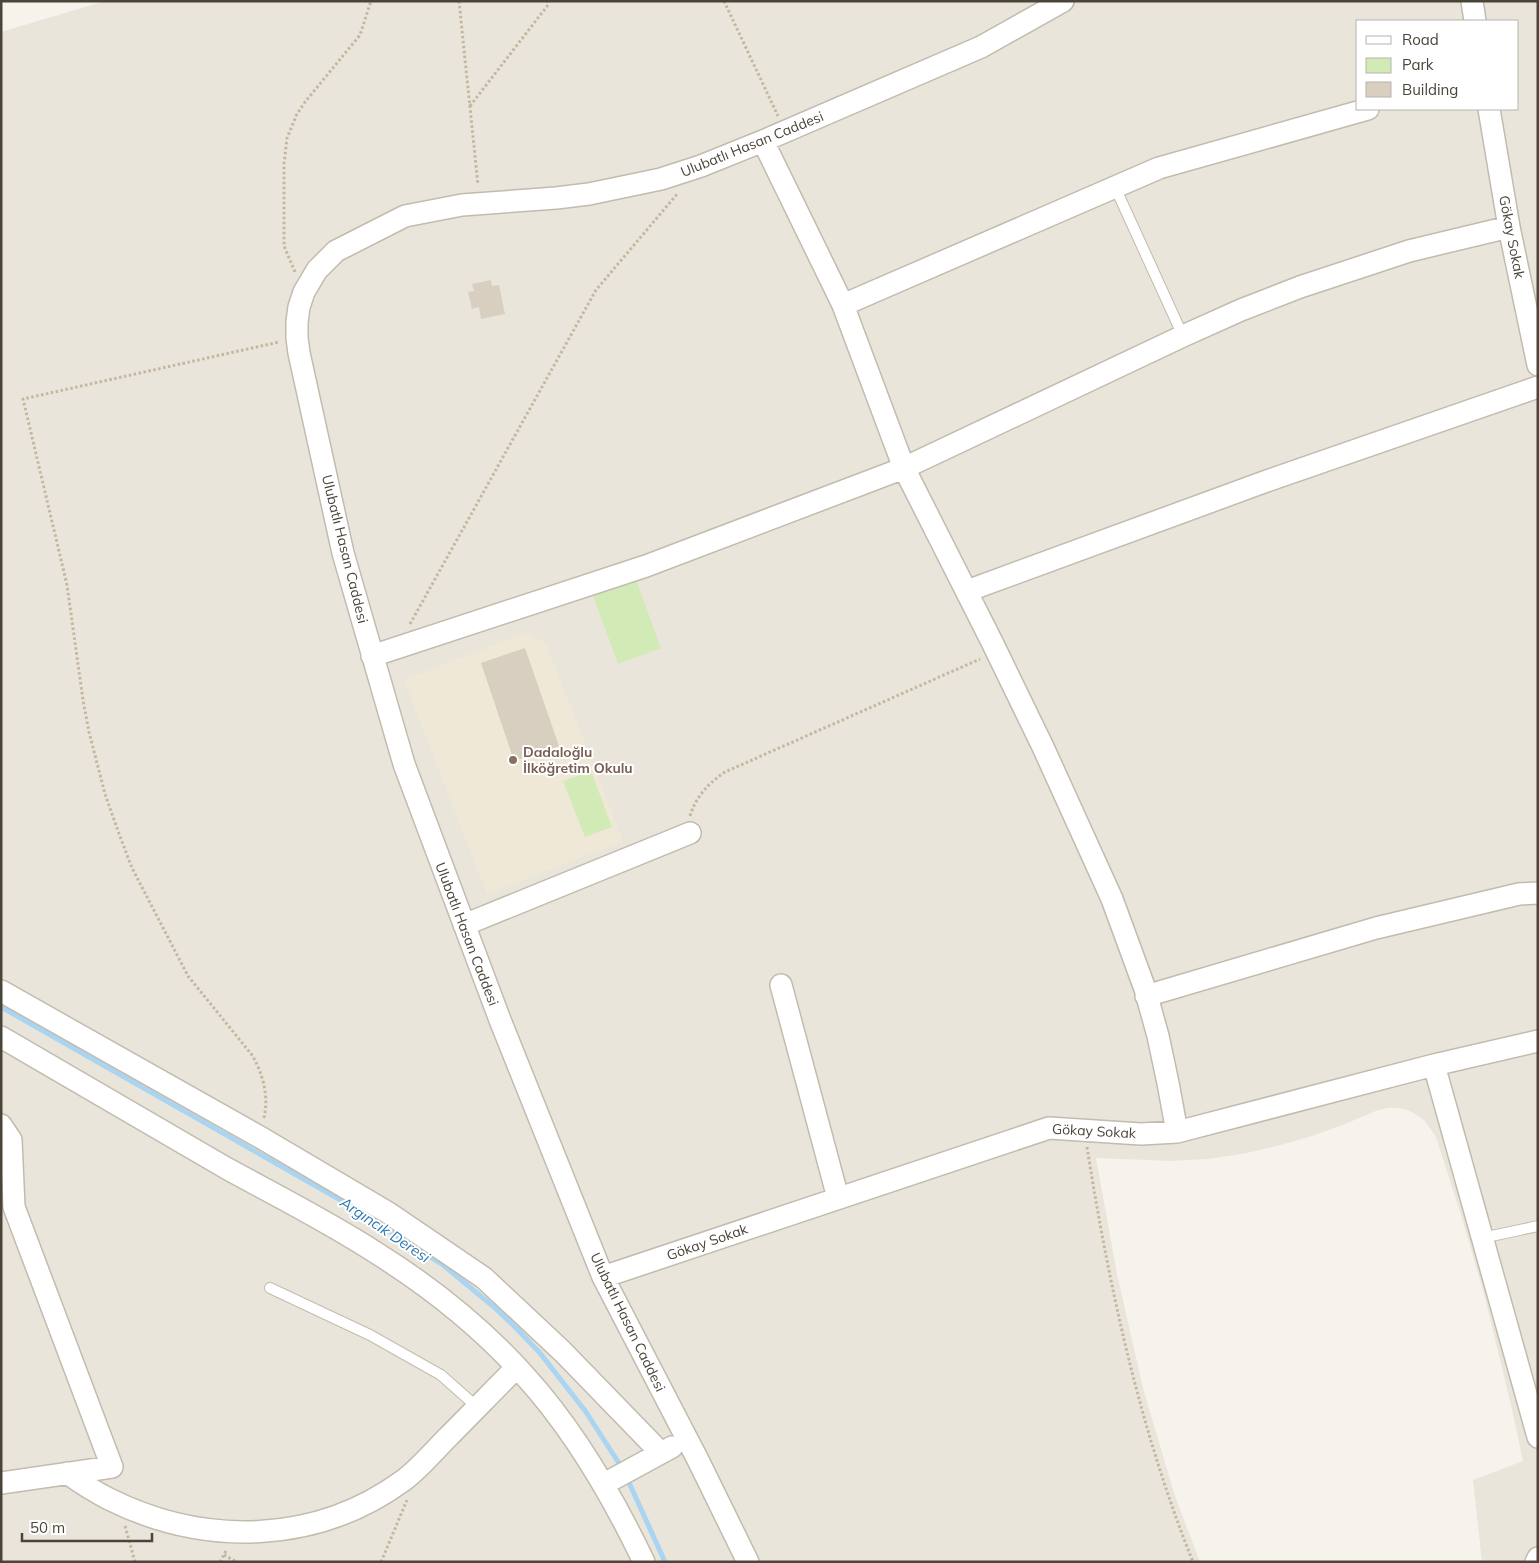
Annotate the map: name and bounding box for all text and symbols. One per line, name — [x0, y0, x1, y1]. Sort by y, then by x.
legend — [1356, 20, 1519, 110]
text: Road — [1402, 30, 1439, 49]
text: Park — [1402, 55, 1434, 74]
text: Building — [1402, 80, 1458, 99]
street label: Ulubatlı Hasan Caddesi — [678, 107, 826, 181]
street label: Gökay Sokak — [1495, 194, 1529, 281]
street label: Ulubatlı Hasan Caddesi — [318, 473, 372, 625]
place label: Dadaloğlu İlköğretim Okulu — [523, 743, 633, 777]
marker: Dadaloğlu İlköğretim Okulu — [507, 754, 519, 766]
street label: Ulubatlı Hasan Caddesi — [431, 860, 503, 1008]
street label: Gökay Sokak — [1051, 1120, 1137, 1142]
water label: Argıncık Deresi — [336, 1192, 434, 1267]
street label: Gökay Sokak — [664, 1220, 751, 1264]
street label: Ulubatlı Hasan Caddesi — [587, 1250, 669, 1394]
scale bar — [22, 1510, 152, 1542]
text: 50 m — [30, 1518, 65, 1537]

